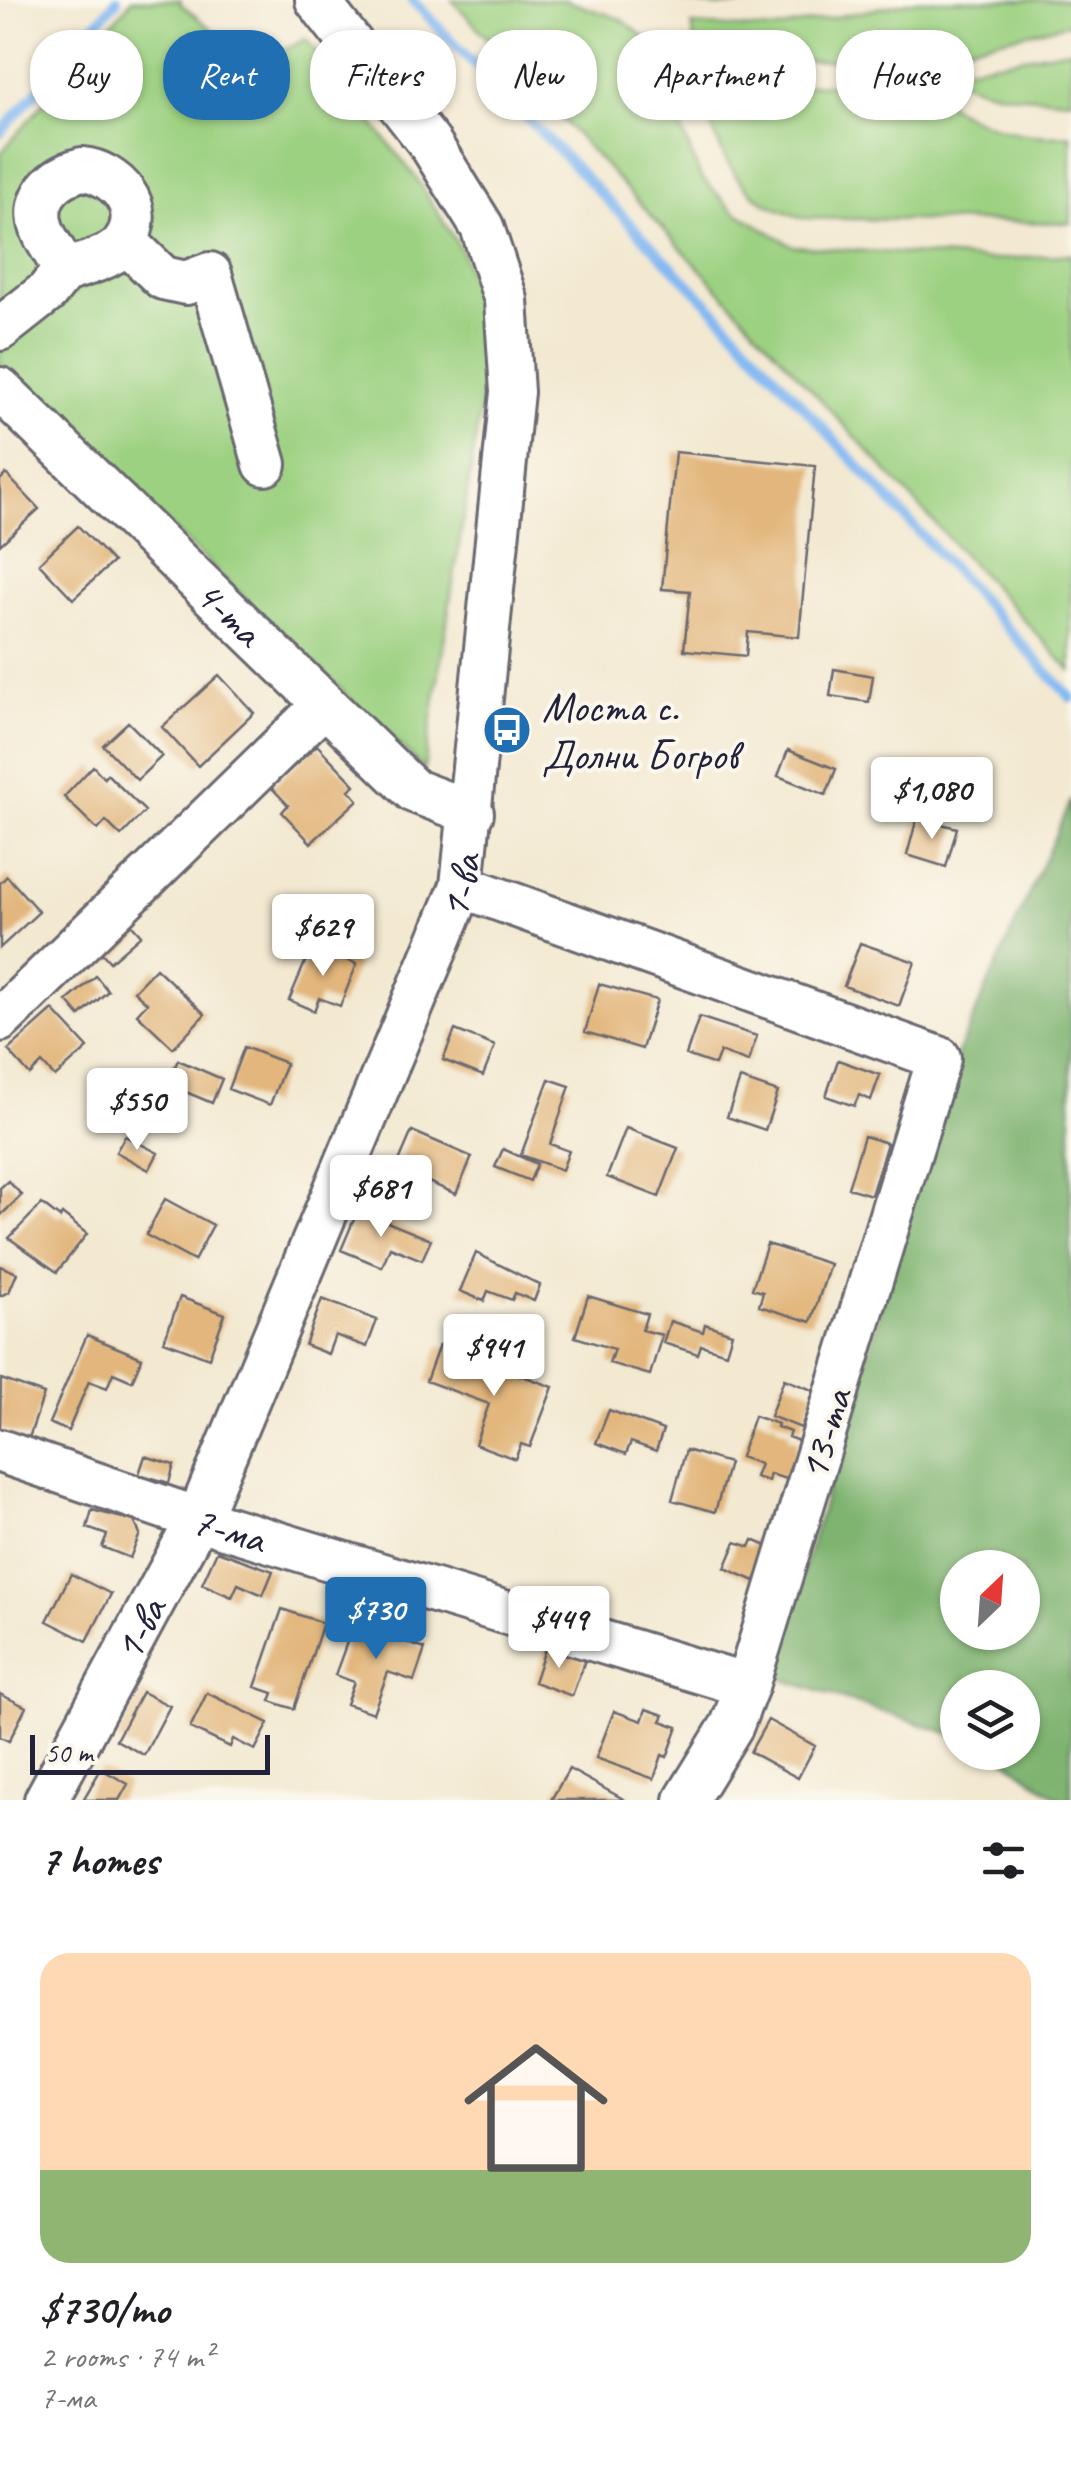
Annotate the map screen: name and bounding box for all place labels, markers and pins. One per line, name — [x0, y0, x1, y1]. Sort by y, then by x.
place label: Моста с. Долни Богров — [542, 681, 745, 782]
bus stop icon: Моста с. Долни Богров — [481, 704, 533, 756]
pin: $1,080 — [851, 757, 1013, 842]
pin: $629 — [264, 894, 382, 979]
pin: $550 — [78, 1068, 196, 1153]
pin: $681 — [322, 1155, 440, 1240]
pin: $941 — [435, 1314, 553, 1399]
pin: $730 — [317, 1577, 435, 1662]
pin: $449 — [500, 1586, 618, 1671]

